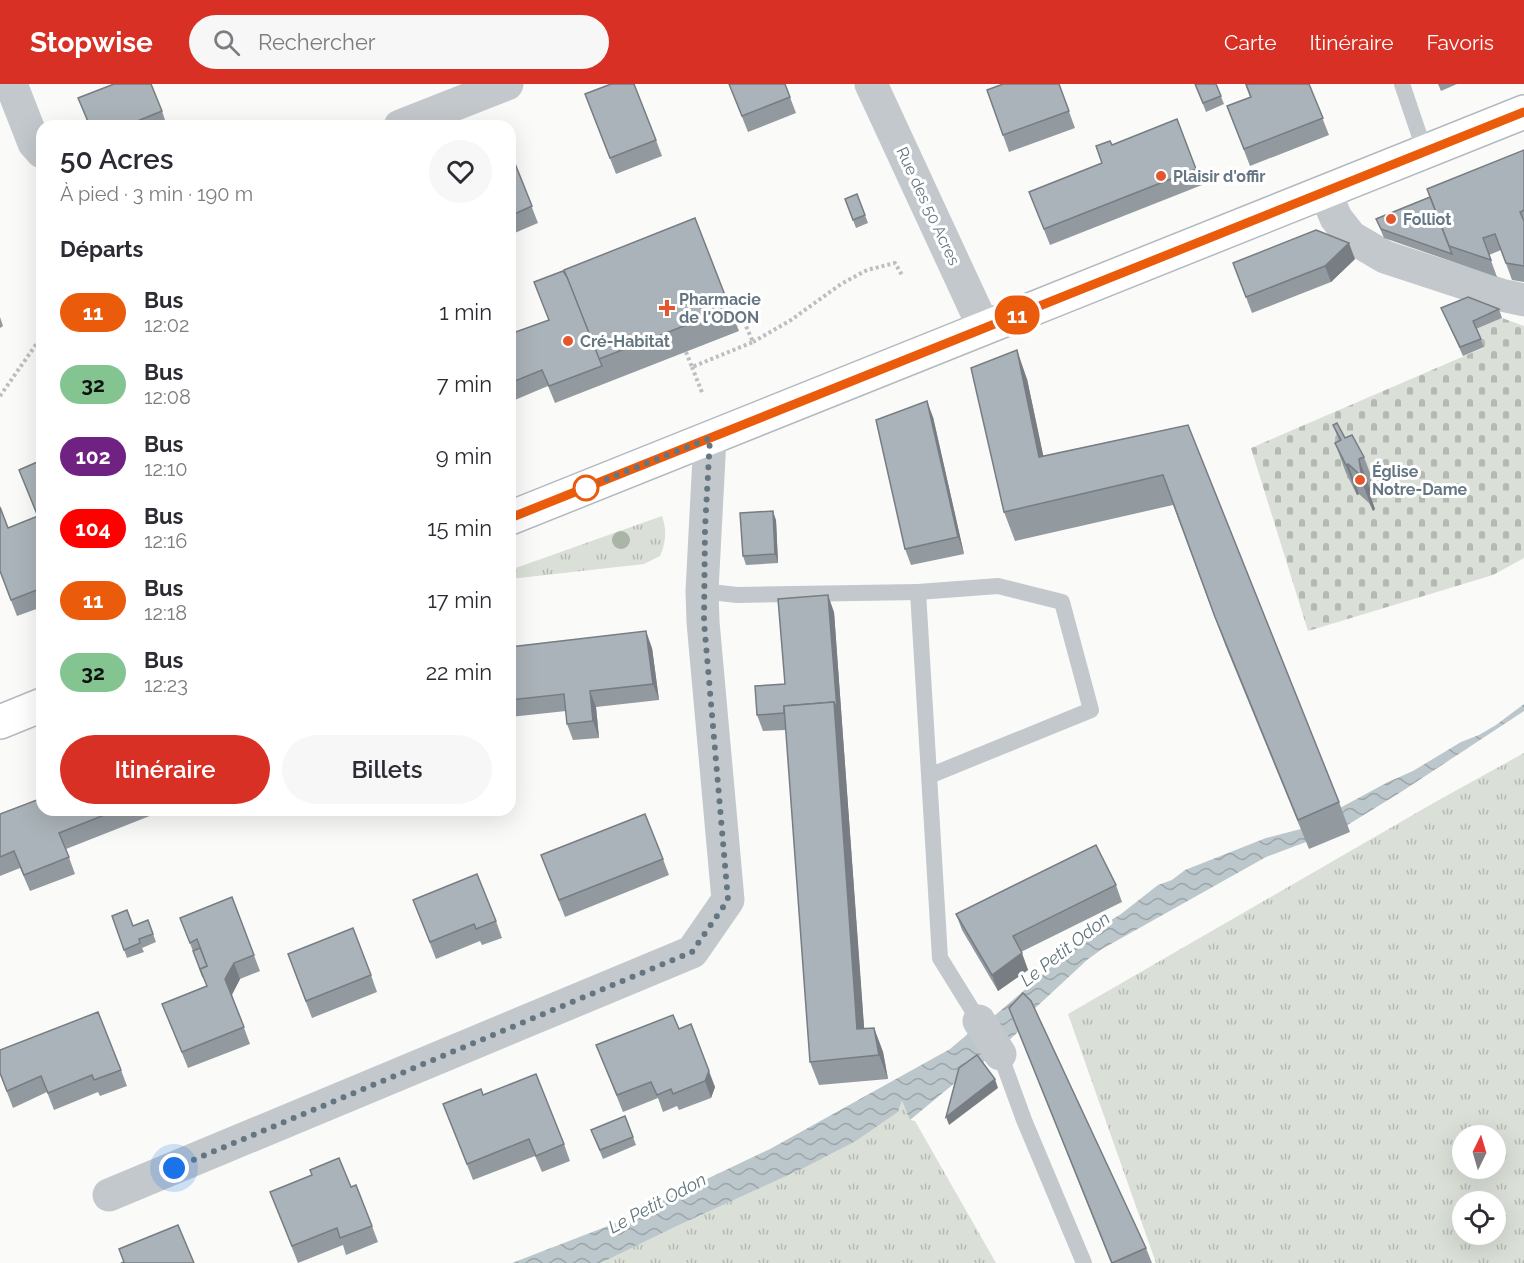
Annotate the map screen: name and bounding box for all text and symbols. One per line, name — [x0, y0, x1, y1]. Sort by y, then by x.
search box — [189, 15, 609, 69]
text: Stopwise — [30, 26, 153, 59]
icon: search — [210, 26, 243, 59]
text: Rechercher — [258, 29, 376, 55]
text: Carte — [1224, 30, 1276, 55]
text: Itinéraire — [1309, 30, 1393, 55]
text: Favoris — [1426, 30, 1494, 55]
button: heart — [429, 140, 492, 203]
text: 50 Acres — [60, 143, 173, 176]
street label: Rue des 50 Acres — [892, 144, 964, 268]
place label: Plaisir d'offir — [1173, 167, 1265, 186]
marker: Plaisir d'offir — [1154, 169, 1168, 183]
text: À pied · 3 min · 190 m — [60, 182, 253, 206]
place label: Folliot — [1403, 210, 1451, 229]
marker: Folliot — [1384, 212, 1398, 226]
text: Départs — [60, 236, 143, 262]
text: Bus — [144, 287, 183, 313]
place label: Pharmacie de l'ODON — [679, 290, 761, 327]
line badge: 11 — [990, 296, 1044, 334]
text: 1 min — [439, 299, 492, 325]
text: 11 — [83, 300, 103, 325]
marker: Pharmacie de l'ODON — [660, 301, 674, 315]
text: 11 — [1007, 303, 1027, 328]
text: 12:02 — [144, 313, 189, 337]
place label: Cré-Habitat — [580, 332, 670, 351]
marker: Cré-Habitat — [561, 334, 575, 348]
text: Bus — [144, 359, 183, 385]
text: 7 min — [437, 371, 492, 397]
text: 32 — [81, 372, 105, 397]
text: 12:08 — [144, 385, 191, 409]
text: Bus — [144, 431, 183, 457]
text: 9 min — [436, 443, 492, 469]
text: 102 — [75, 444, 111, 469]
text: 12:10 — [144, 457, 188, 481]
place label: Église Notre-Dame — [1372, 461, 1468, 499]
marker: Église Notre-Dame — [1353, 473, 1367, 487]
unlabelled marker — [573, 475, 599, 501]
text: Bus — [144, 503, 183, 529]
text: 15 min — [427, 515, 492, 541]
text: 104 — [75, 516, 111, 541]
text: 12:16 — [144, 529, 187, 553]
text: Bus — [144, 575, 183, 601]
text: 17 min — [427, 587, 492, 613]
text: 11 — [83, 588, 103, 613]
text: 12:18 — [144, 601, 187, 625]
text: Bus — [144, 647, 183, 673]
text: 22 min — [426, 659, 492, 685]
text: 32 — [81, 660, 105, 685]
text: 12:23 — [144, 673, 188, 697]
button: Itinéraire — [60, 735, 270, 804]
button: Billets — [282, 735, 492, 804]
water label: Le Petit Odon — [1016, 907, 1114, 991]
north arrow — [1452, 1125, 1506, 1179]
map controls — [1452, 1125, 1506, 1245]
your location — [159, 1153, 189, 1183]
water label: Le Petit Odon — [604, 1168, 710, 1238]
button: locate — [1452, 1191, 1506, 1245]

